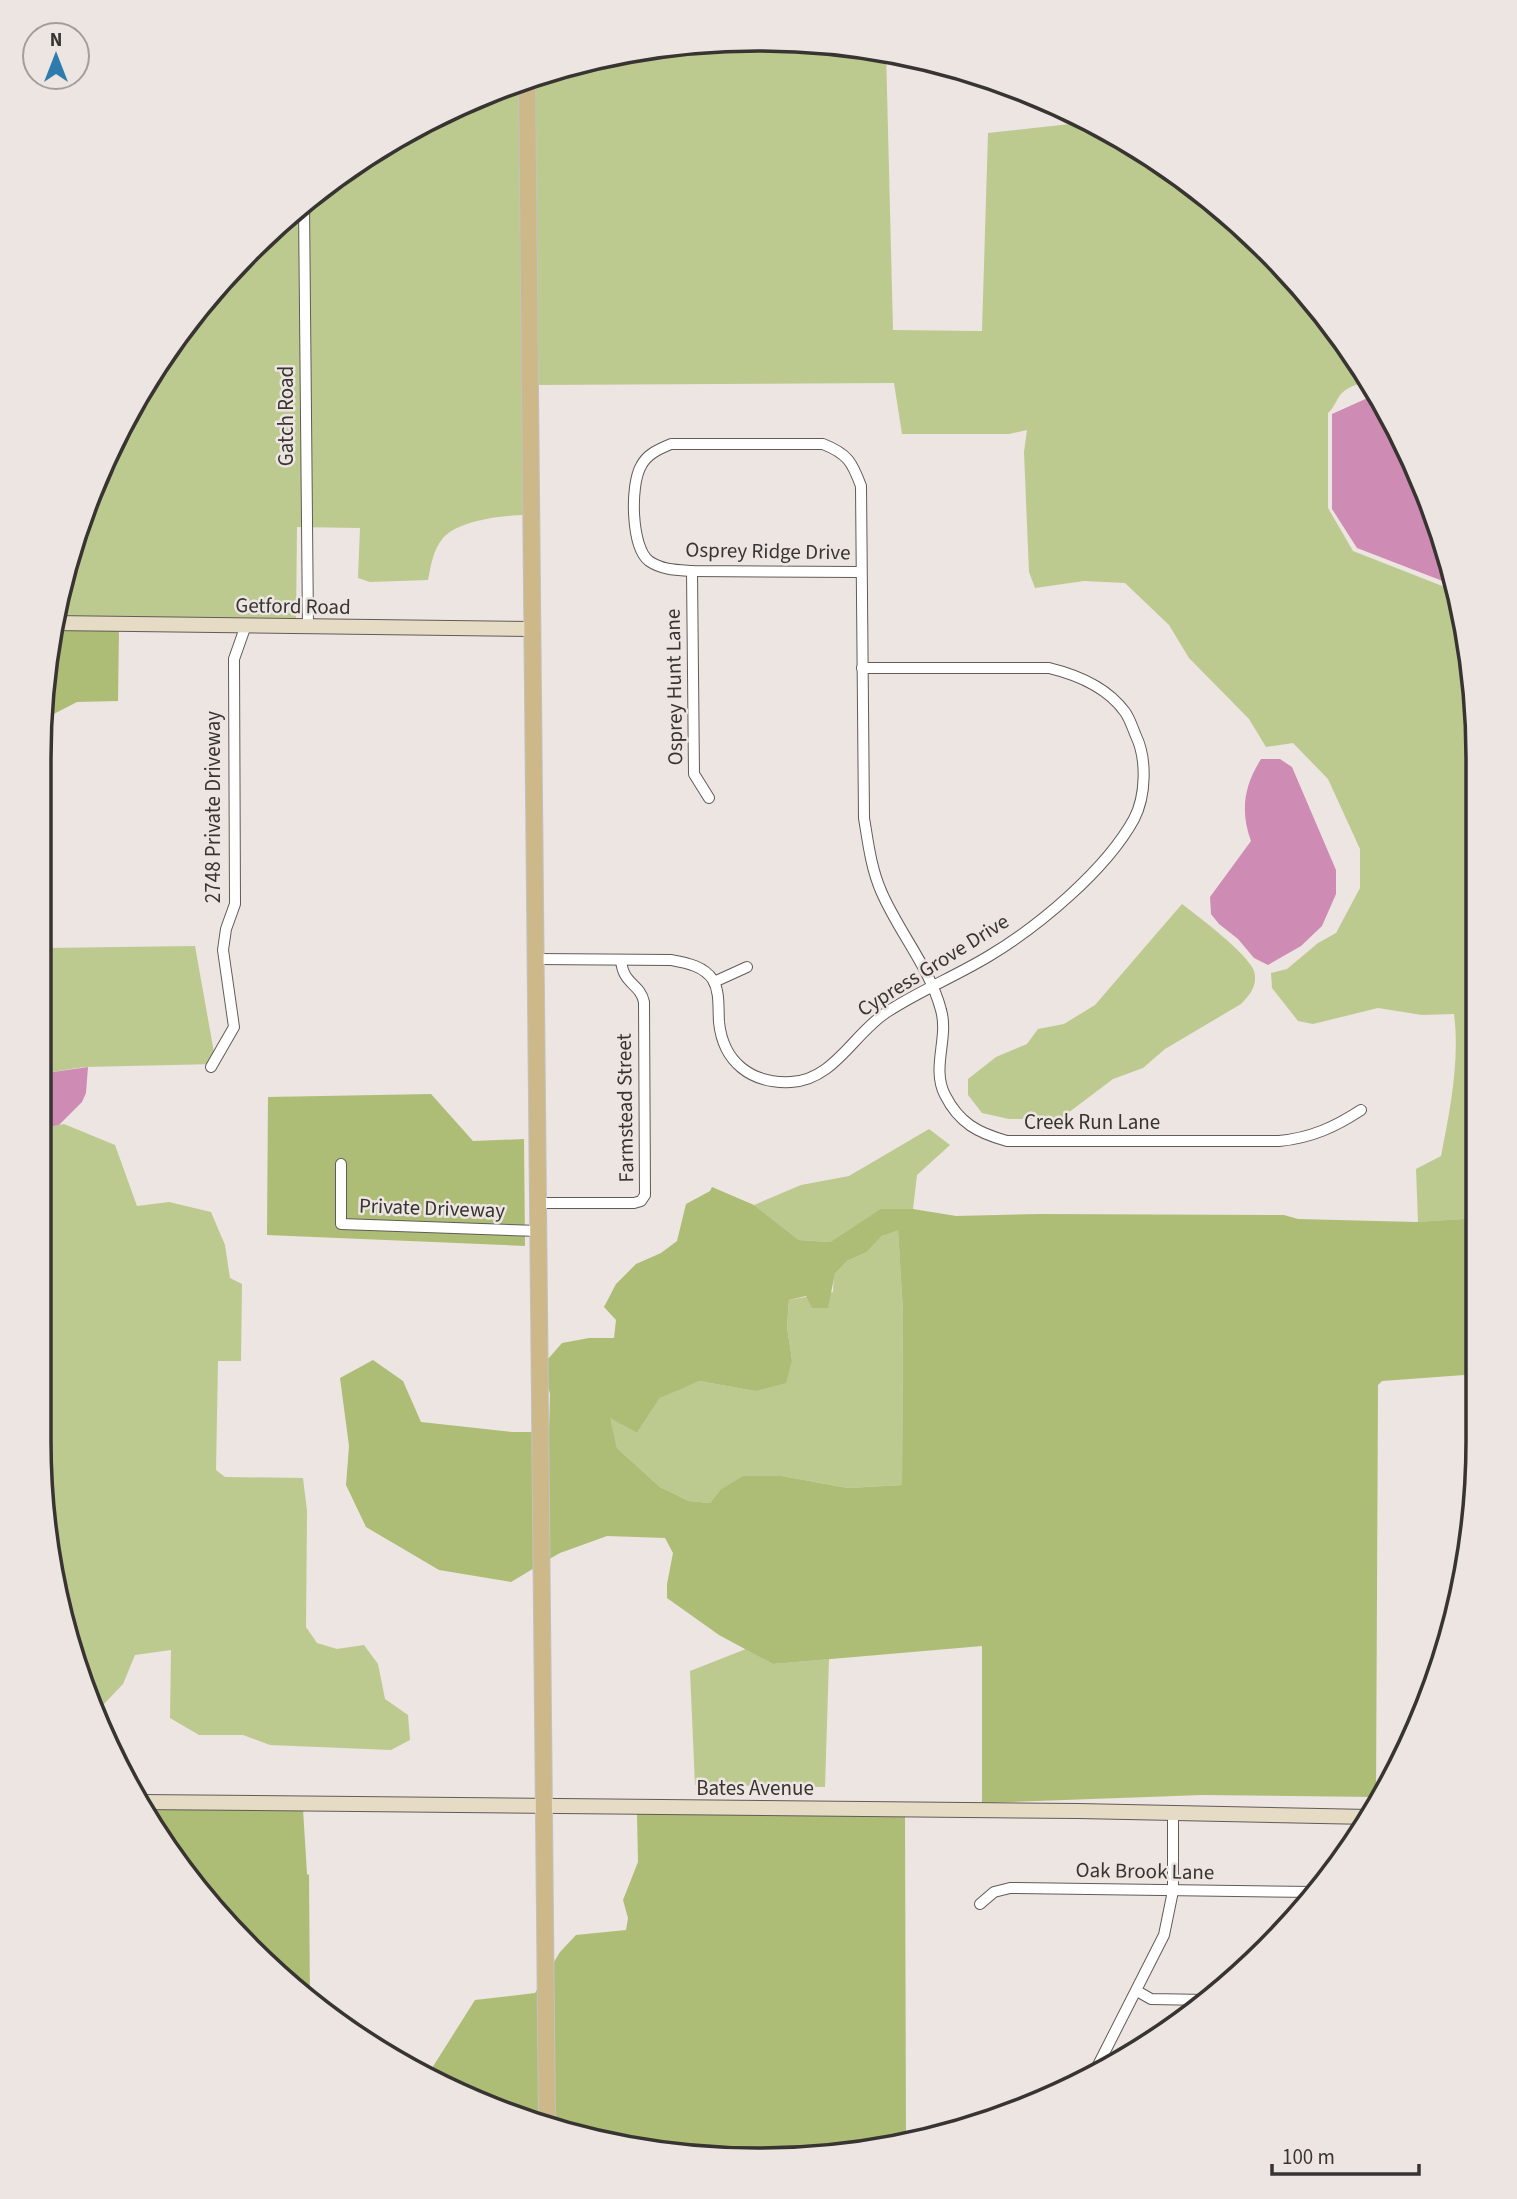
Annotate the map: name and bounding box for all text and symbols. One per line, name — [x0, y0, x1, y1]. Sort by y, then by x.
north arrow — [21, 21, 91, 91]
text: N — [50, 27, 62, 54]
street label: Gatch Road — [271, 366, 301, 466]
street label: Osprey Ridge Drive — [685, 535, 851, 567]
street label: Getford Road — [235, 590, 351, 622]
street label: Osprey Hunt Lane — [658, 608, 690, 766]
street label: 2748 Private Driveway — [198, 711, 228, 903]
street label: Cypress Grove Drive — [851, 906, 1015, 1024]
street label: Farmstead Street — [609, 1033, 641, 1183]
street label: Creek Run Lane — [1024, 1107, 1160, 1137]
street label: Private Driveway — [358, 1190, 506, 1226]
street label: Bates Avenue — [696, 1773, 814, 1803]
street label: Oak Brook Lane — [1075, 1855, 1215, 1887]
scale bar — [1272, 2132, 1419, 2176]
text: 100 m — [1282, 2142, 1335, 2172]

